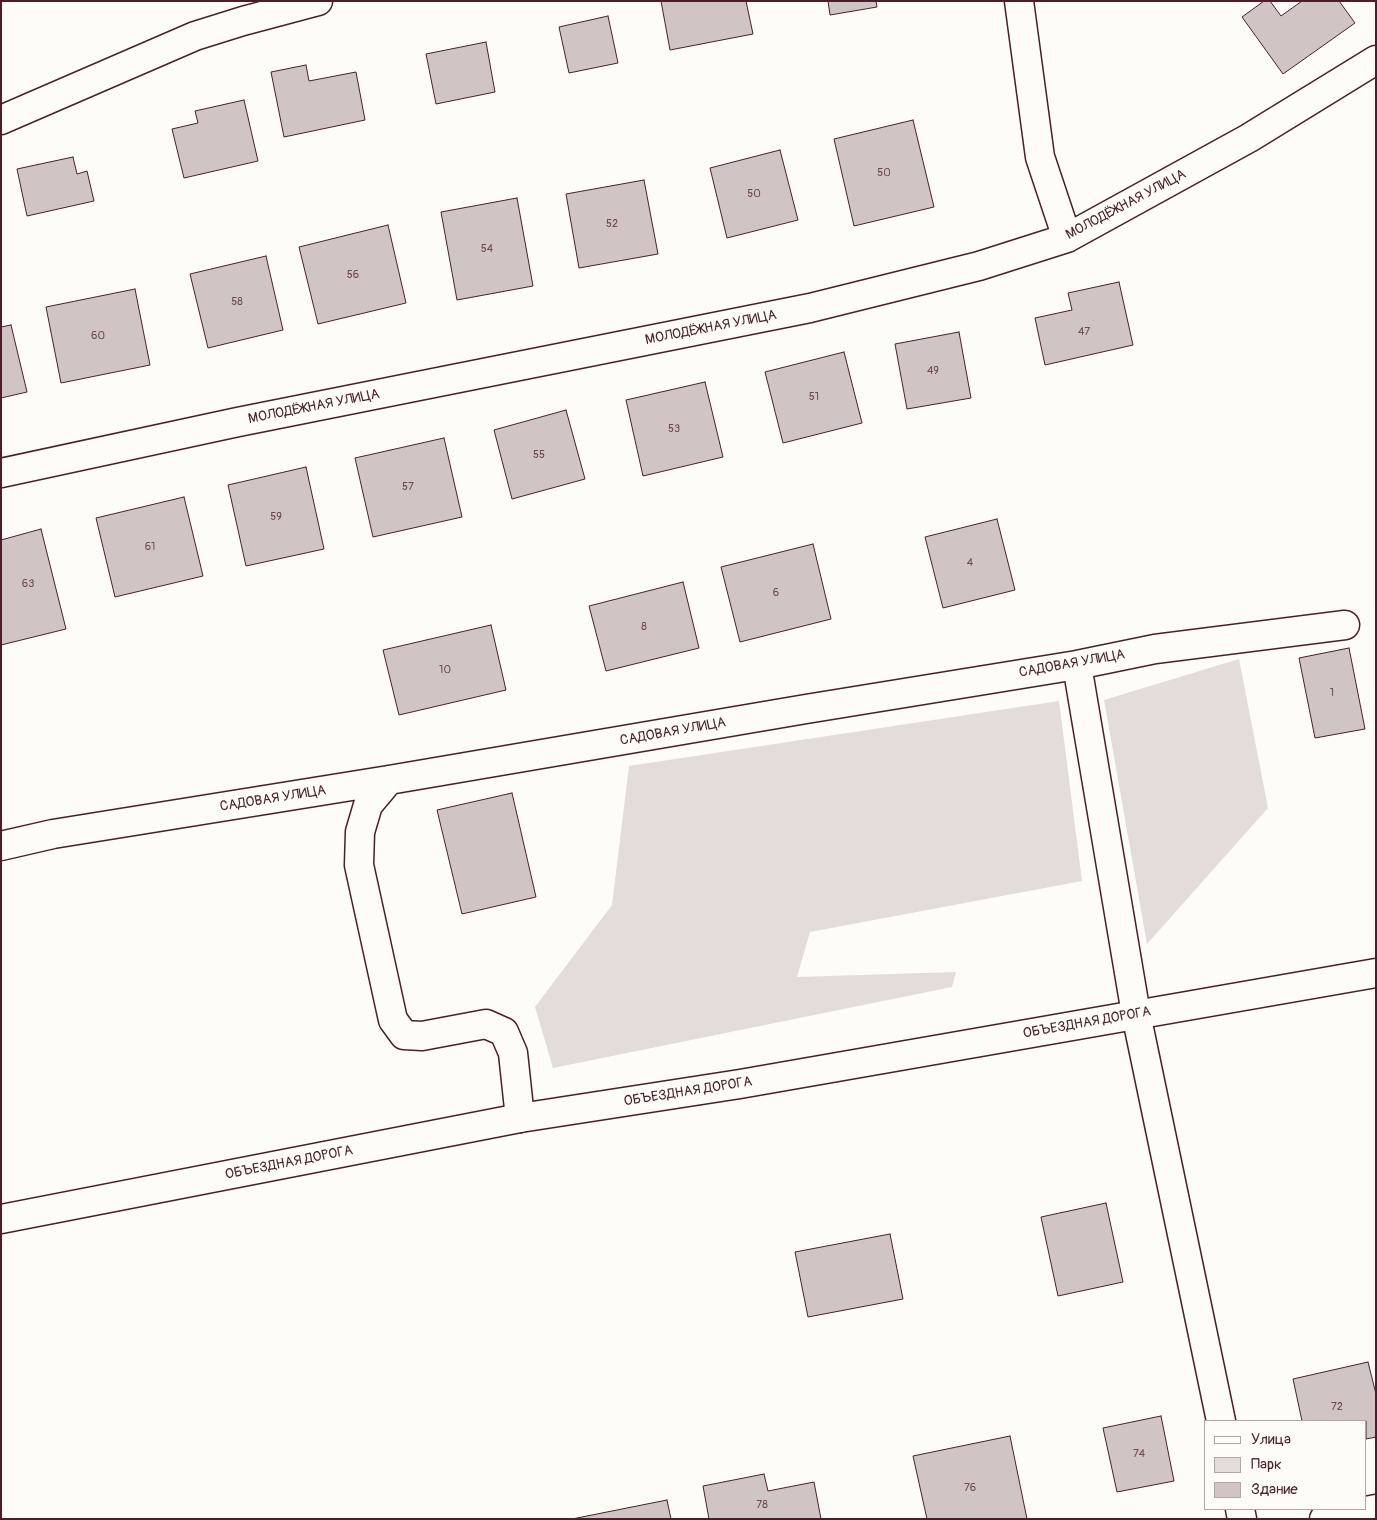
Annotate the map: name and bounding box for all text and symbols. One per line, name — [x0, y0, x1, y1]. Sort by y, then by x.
house number: 50 — [877, 166, 891, 180]
street label: МОЛОДЁЖНАЯ УЛИЦА — [1063, 166, 1189, 244]
house number: 50 — [747, 187, 761, 201]
house number: 52 — [606, 217, 618, 231]
house number: 54 — [481, 242, 493, 256]
house number: 56 — [347, 268, 359, 282]
house number: 58 — [231, 295, 243, 309]
street label: МОЛОДЁЖНАЯ УЛИЦА — [644, 307, 778, 349]
house number: 47 — [1078, 325, 1090, 339]
house number: 60 — [91, 329, 105, 343]
house number: 49 — [927, 364, 939, 378]
street label: МОЛОДЁЖНАЯ УЛИЦА — [247, 386, 381, 428]
house number: 51 — [809, 390, 819, 404]
house number: 53 — [668, 422, 680, 436]
house number: 55 — [533, 448, 545, 462]
house number: 57 — [402, 480, 414, 494]
house number: 59 — [270, 510, 282, 524]
house number: 61 — [145, 540, 155, 554]
house number: 4 — [967, 556, 973, 570]
house number: 63 — [22, 577, 34, 591]
house number: 6 — [773, 586, 779, 600]
house number: 8 — [641, 620, 647, 634]
street label: САДОВАЯ УЛИЦА — [1018, 646, 1126, 682]
house number: 10 — [439, 663, 451, 677]
house number: 1 — [1330, 686, 1334, 700]
street label: САДОВАЯ УЛИЦА — [619, 714, 727, 750]
street label: САДОВАЯ УЛИЦА — [219, 782, 327, 816]
street label: ОБЪЕЗДНАЯ ДОРОГА — [1022, 1003, 1152, 1043]
street label: ОБЪЕЗДНАЯ ДОРОГА — [623, 1074, 753, 1110]
street label: ОБЪЕЗДНАЯ ДОРОГА — [224, 1142, 354, 1184]
house number: 72 — [1331, 1400, 1343, 1414]
legend — [1204, 1420, 1367, 1510]
text: Улица — [1251, 1430, 1291, 1449]
house number: 74 — [1133, 1447, 1145, 1461]
text: Парк — [1251, 1455, 1282, 1474]
text: Здание — [1251, 1480, 1298, 1499]
house number: 76 — [964, 1481, 976, 1495]
house number: 78 — [756, 1498, 768, 1512]

